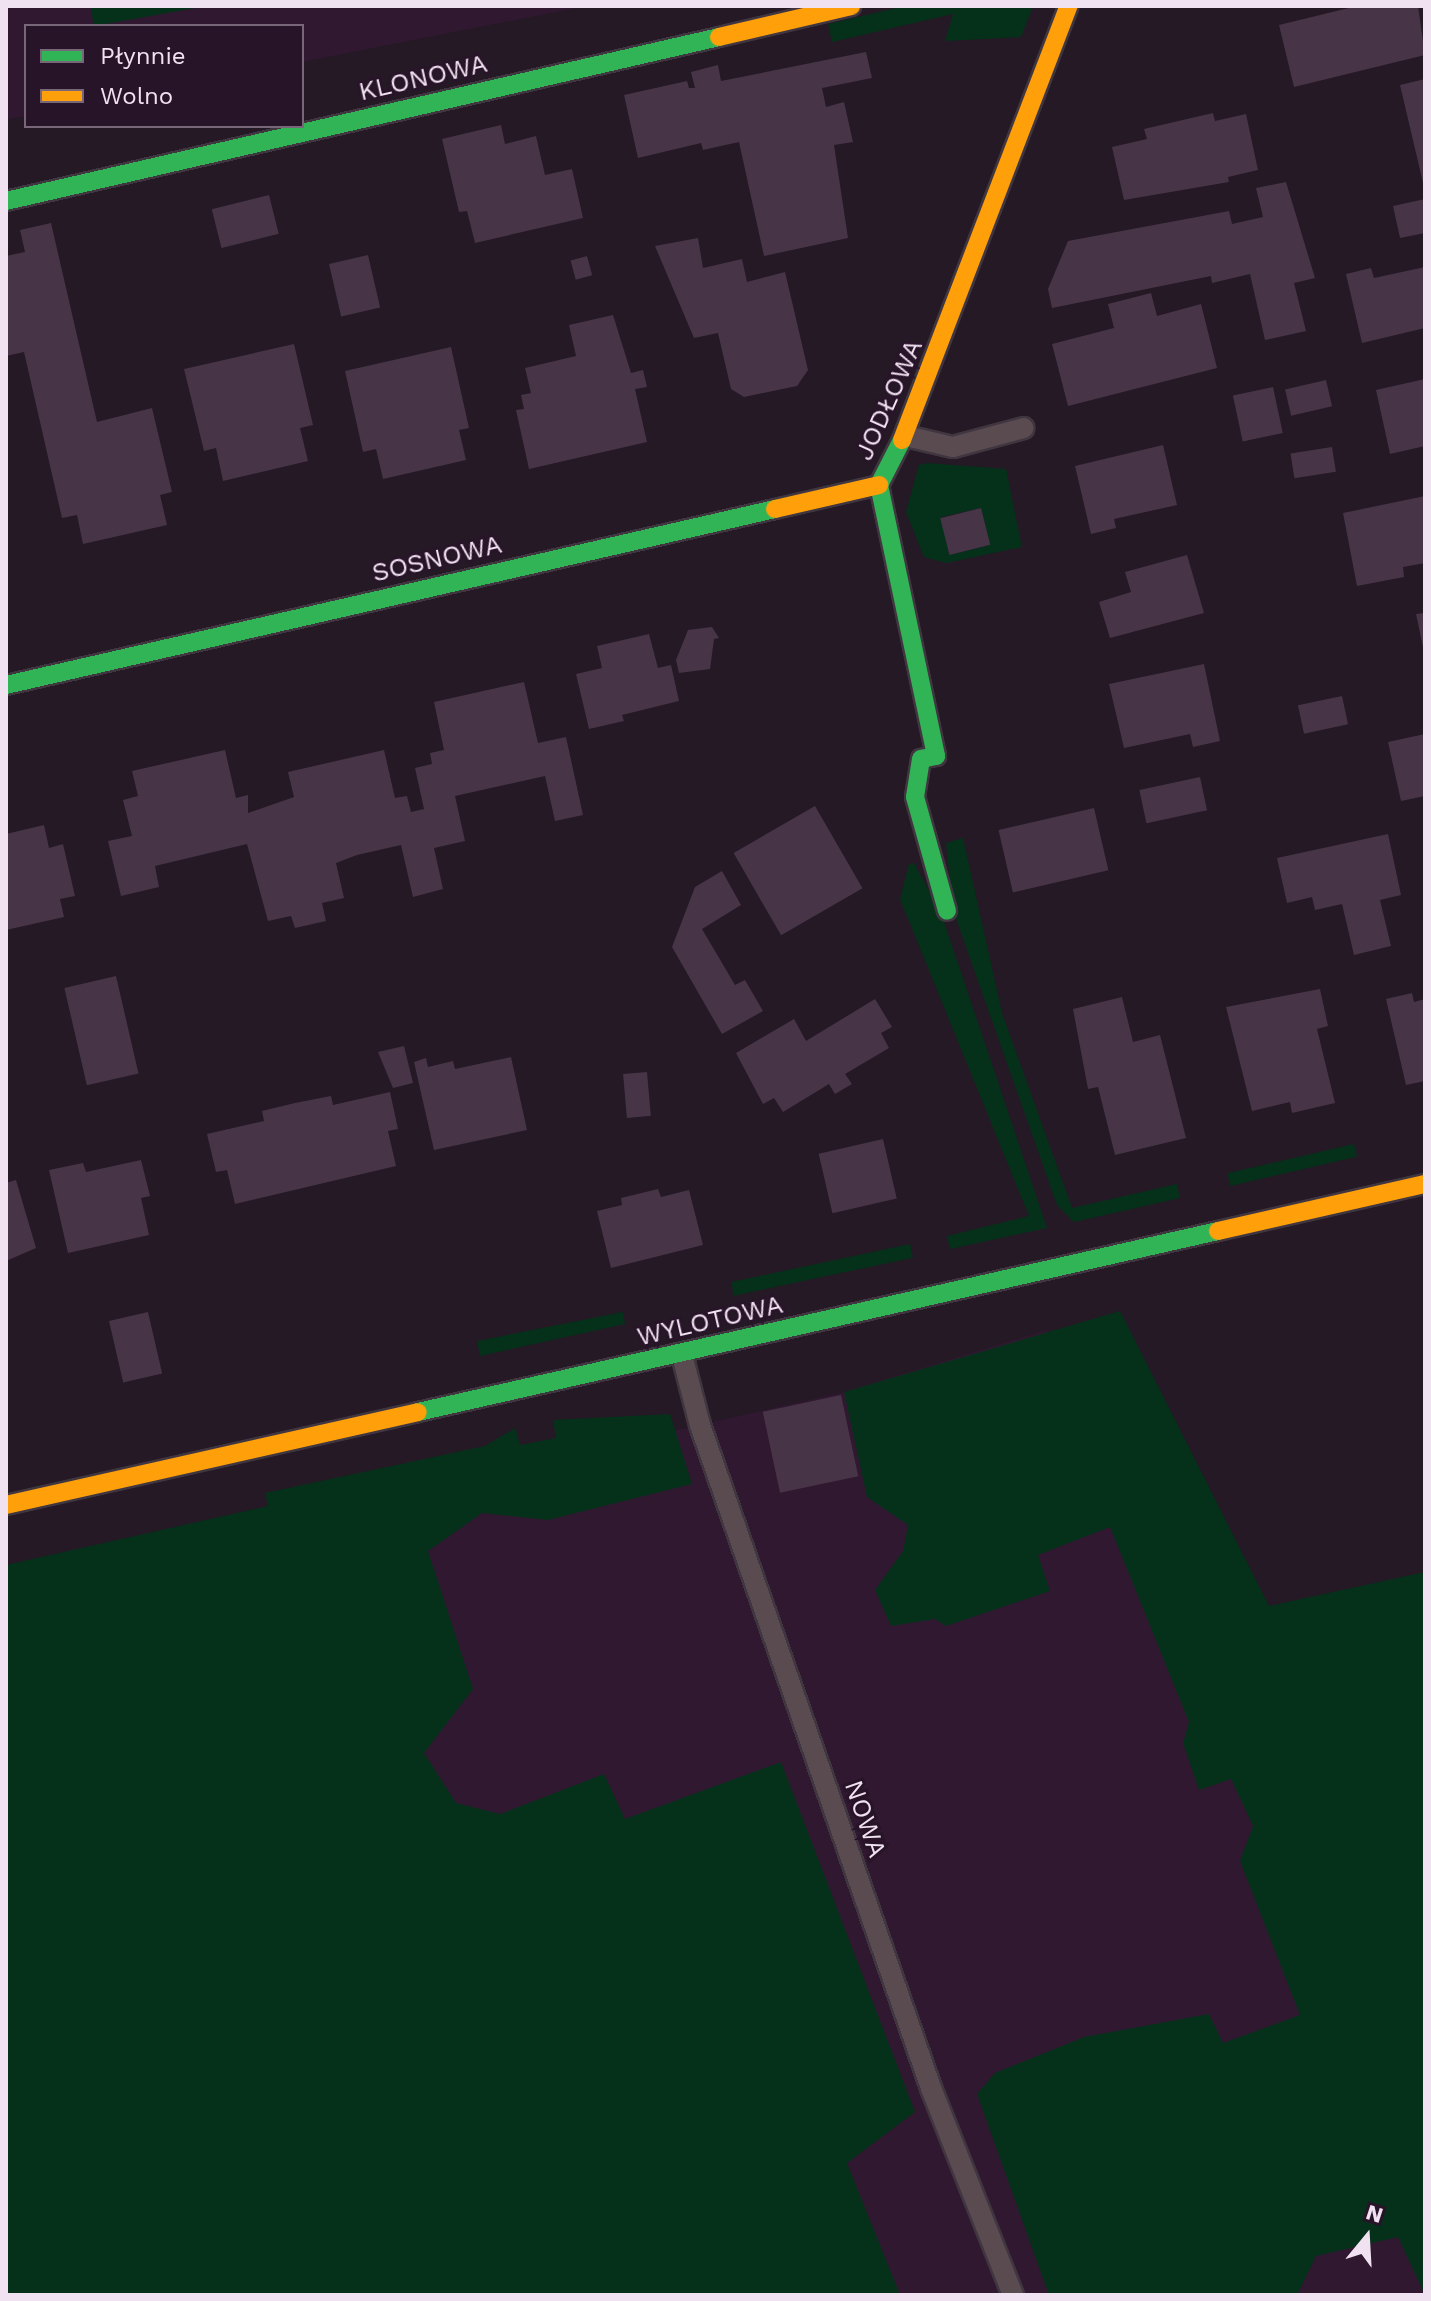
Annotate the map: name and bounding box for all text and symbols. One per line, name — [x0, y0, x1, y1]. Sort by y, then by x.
legend — [24, 24, 304, 128]
text: Płynnie — [100, 42, 186, 70]
street label: KLONOWA — [356, 48, 490, 108]
text: Wolno — [100, 82, 173, 110]
street label: JODŁOWA — [849, 335, 929, 465]
street label: SOSNOWA — [369, 529, 505, 589]
street label: WYLOTOWA — [634, 1289, 786, 1353]
street label: NOWA — [837, 1776, 893, 1862]
north arrow — [1327, 2197, 1407, 2277]
text: N — [1363, 2199, 1386, 2228]

